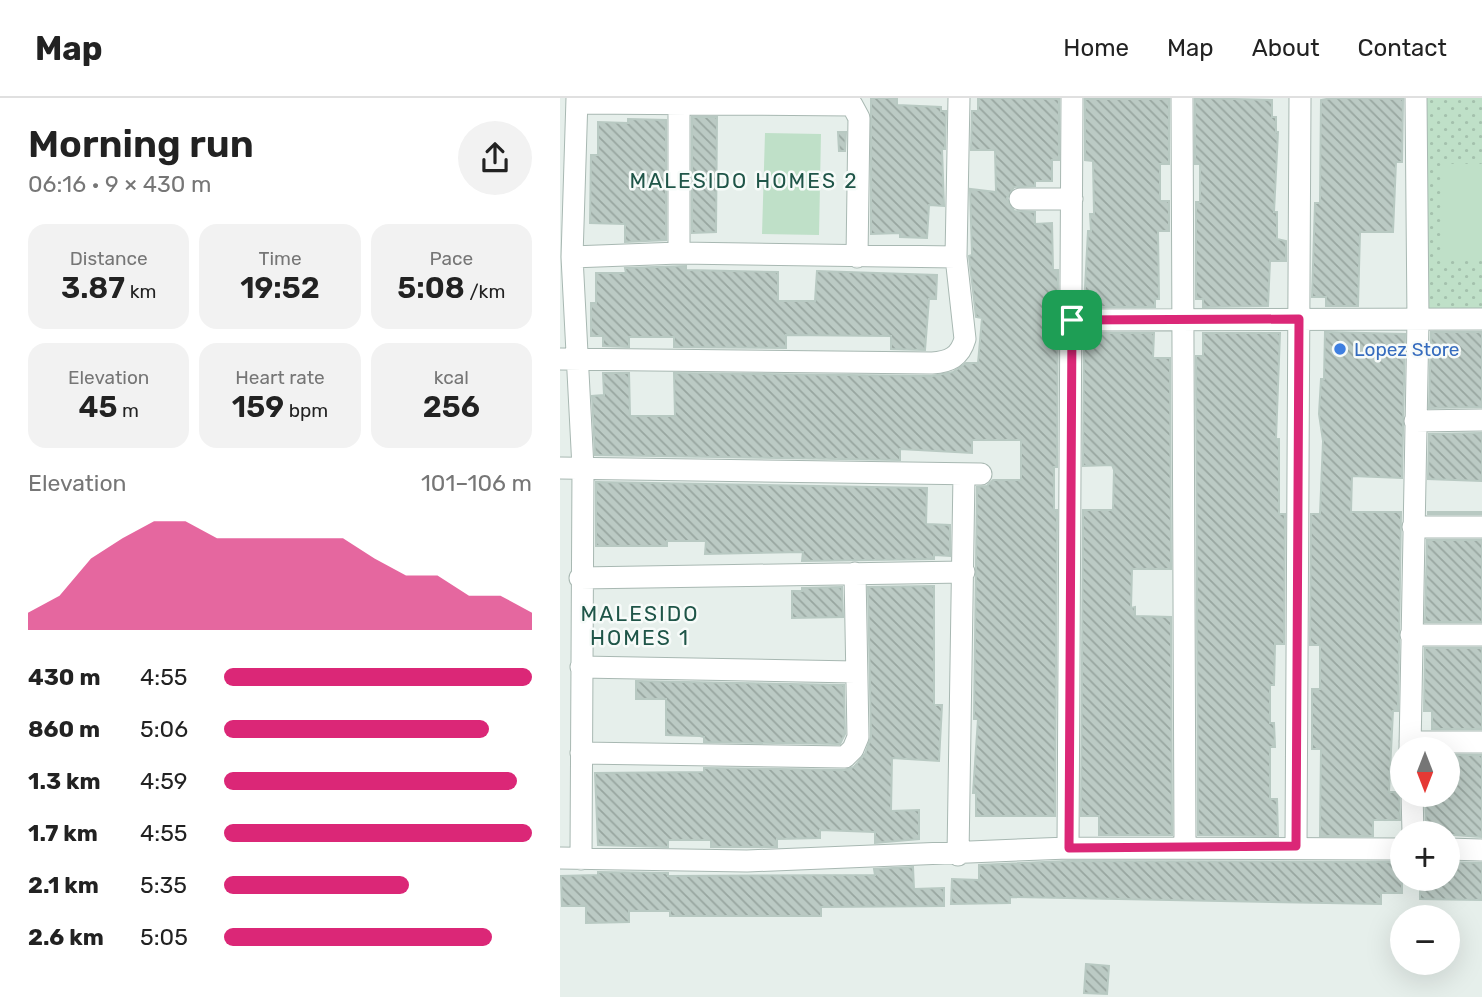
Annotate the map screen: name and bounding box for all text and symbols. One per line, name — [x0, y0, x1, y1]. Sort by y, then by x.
text: Map — [35, 29, 103, 68]
text: Home — [1063, 34, 1129, 62]
text: Map — [1167, 34, 1214, 62]
text: About — [1252, 34, 1320, 62]
text: Contact — [1358, 34, 1447, 62]
text: Morning run — [28, 121, 254, 167]
button: share — [458, 121, 532, 195]
district label: MALESIDO HOMES 2 — [629, 168, 859, 193]
text: 06:16 · 9 × 430 m — [28, 170, 212, 198]
text: Distance — [70, 247, 148, 270]
text: Time — [258, 247, 302, 270]
text: Pace — [430, 247, 473, 270]
text: 3.87 — [61, 270, 125, 306]
text: 19:52 — [240, 270, 320, 306]
text: 5:08 — [397, 270, 465, 306]
text: km — [125, 280, 156, 303]
text: /km — [465, 280, 505, 303]
pin — [1042, 290, 1102, 350]
icon: arrive — [1053, 301, 1091, 339]
place label: Lopez Store — [1354, 338, 1460, 361]
marker: Lopez Store — [1332, 341, 1348, 357]
text: Elevation — [68, 366, 149, 389]
text: Heart rate — [235, 366, 325, 389]
text: kcal — [434, 366, 469, 389]
text: 45 — [78, 389, 117, 425]
text: 159 — [232, 389, 284, 425]
text: 256 — [423, 389, 480, 425]
text: m — [117, 399, 139, 422]
text: bpm — [284, 399, 328, 422]
text: Elevation — [28, 469, 127, 497]
text: 101–106 m — [421, 469, 532, 497]
district label: MALESIDO HOMES 1 — [581, 601, 699, 650]
text: 430 m — [28, 663, 100, 691]
text: 4:55 — [140, 663, 188, 691]
text: 860 m — [28, 715, 100, 743]
text: 5:06 — [140, 715, 188, 743]
north arrow — [1390, 737, 1460, 807]
map controls — [1390, 737, 1460, 975]
text: 1.3 km — [28, 767, 101, 795]
text: 4:59 — [140, 767, 187, 795]
text: 1.7 km — [28, 819, 98, 847]
text: 4:55 — [140, 819, 188, 847]
button: + — [1390, 821, 1460, 891]
text: 2.1 km — [28, 871, 99, 899]
text: 5:35 — [140, 871, 187, 899]
button: − — [1390, 905, 1460, 975]
text: 2.6 km — [28, 923, 104, 951]
text: 5:05 — [140, 923, 188, 951]

